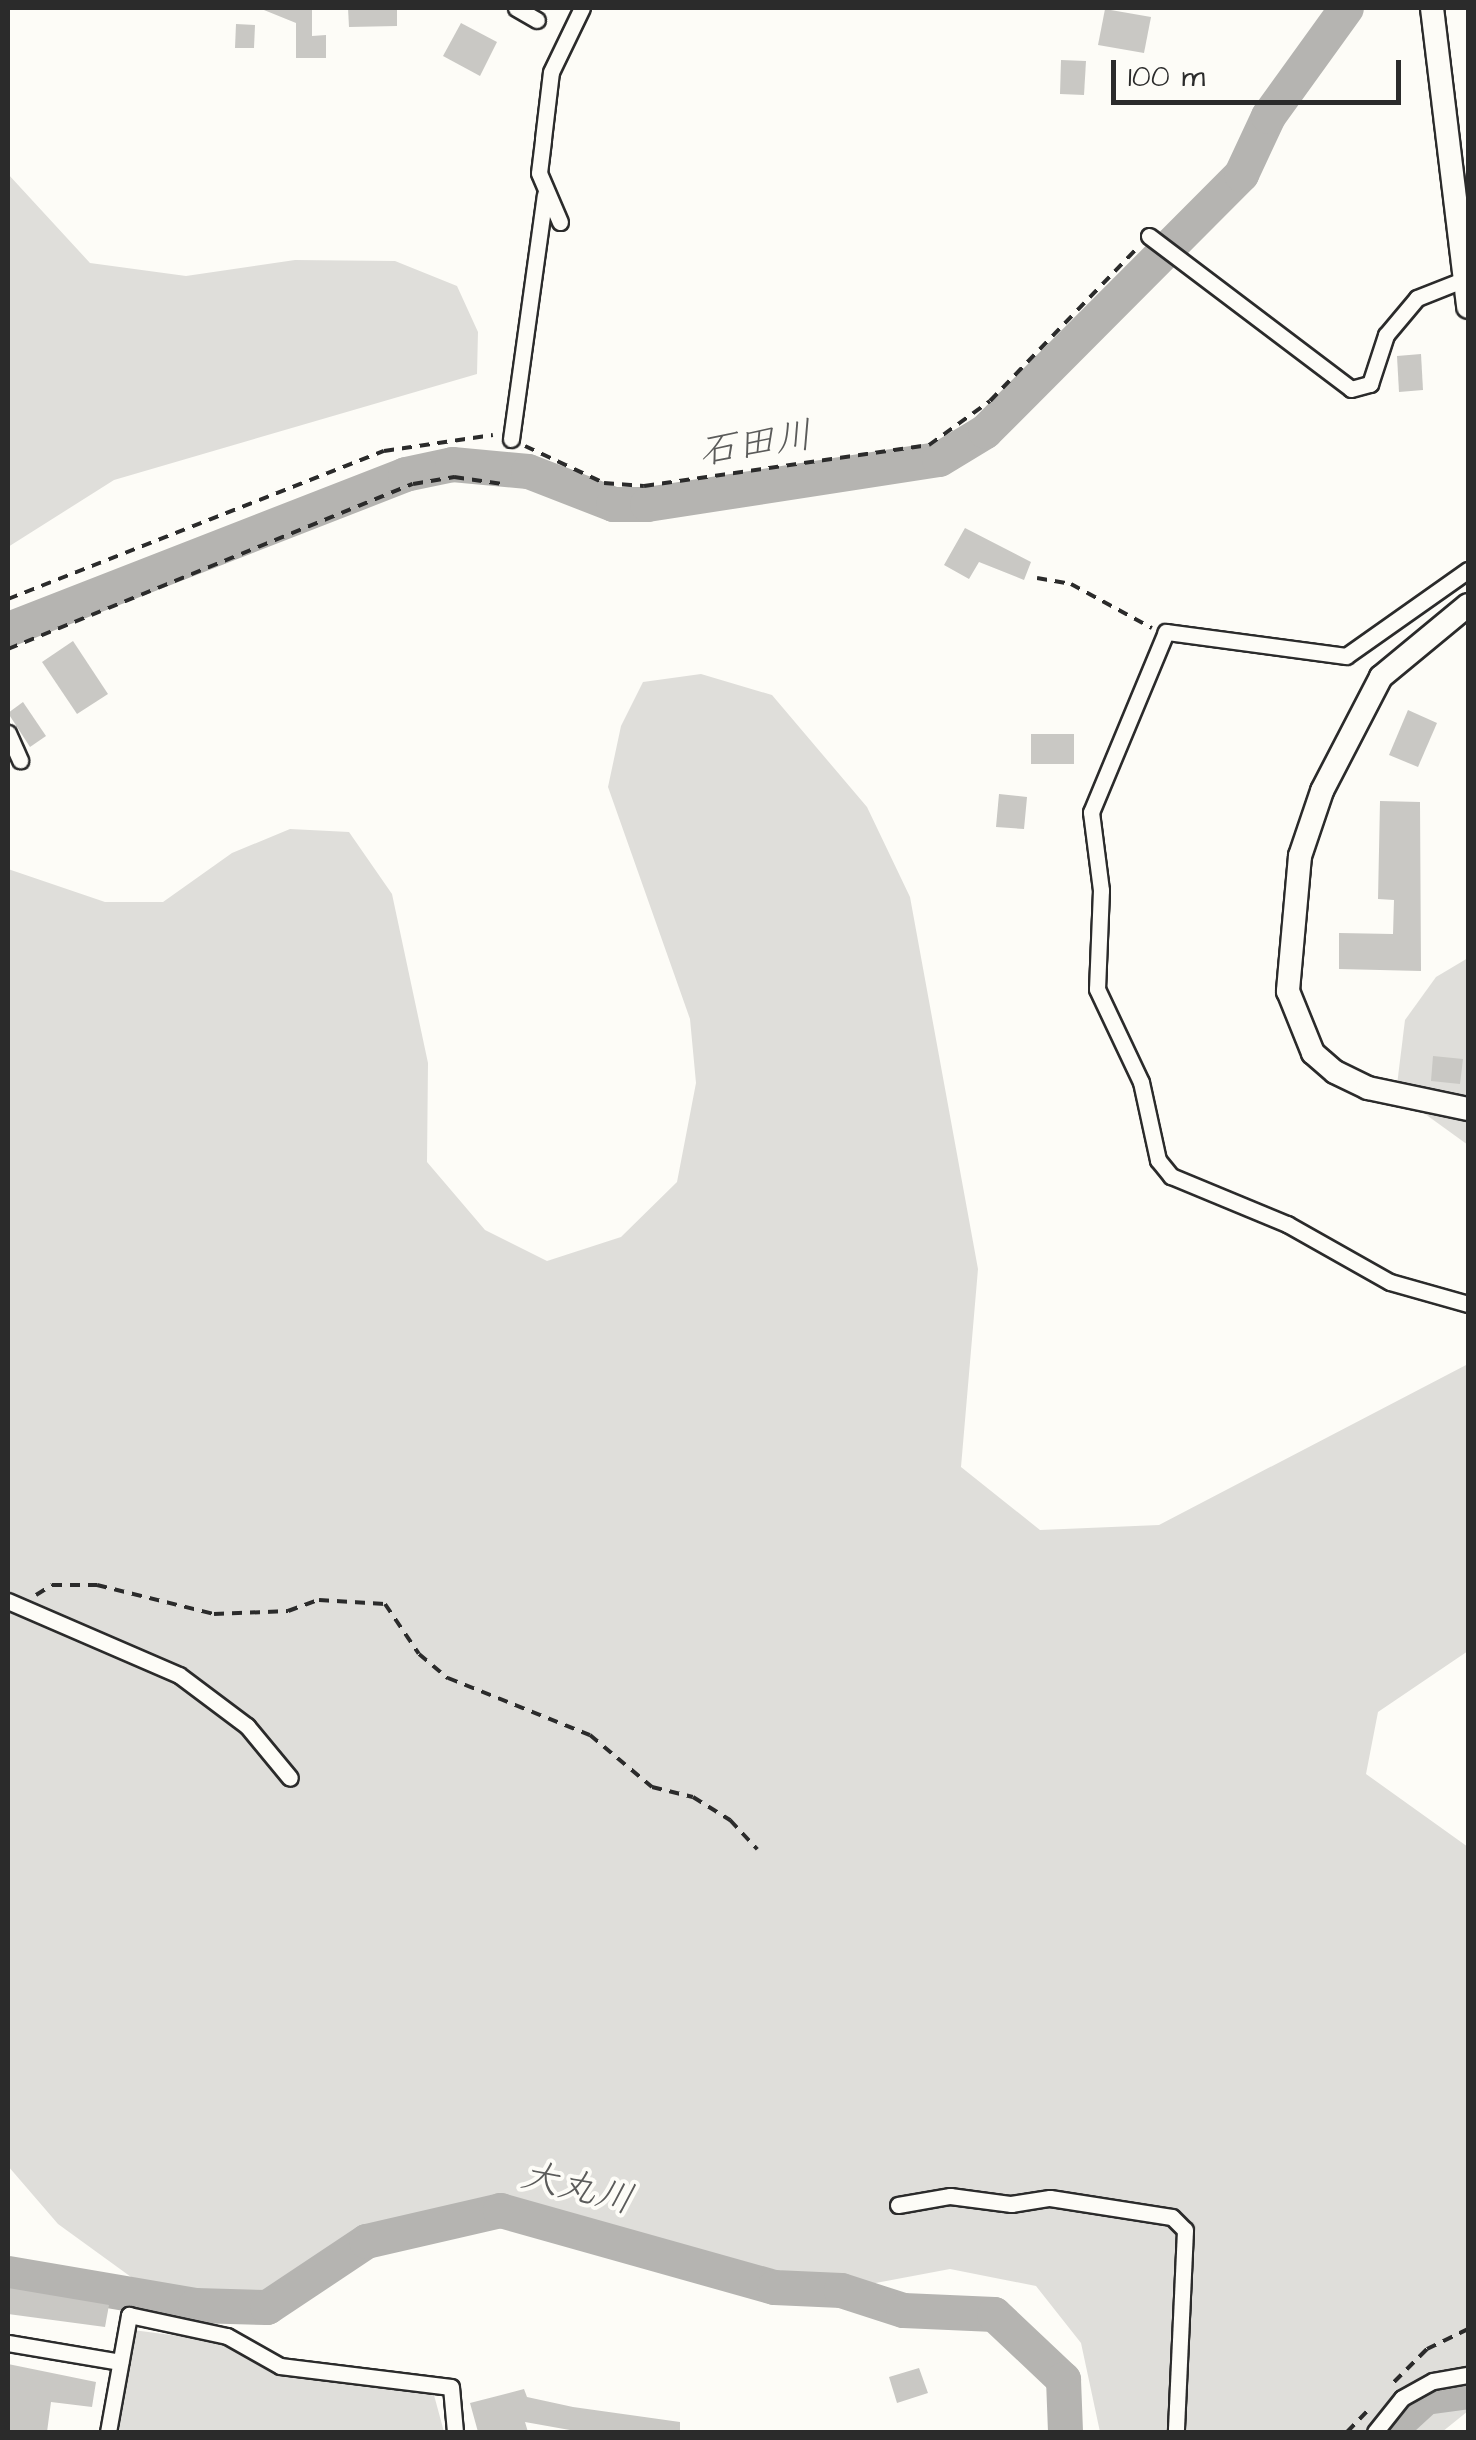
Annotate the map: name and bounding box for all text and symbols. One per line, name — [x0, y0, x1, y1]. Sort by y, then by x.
scale bar — [1116, 40, 1406, 102]
text: 100 m — [1128, 56, 1205, 98]
water label: 石田川 — [696, 414, 816, 476]
water label: 大丸川 — [516, 2153, 638, 2225]

